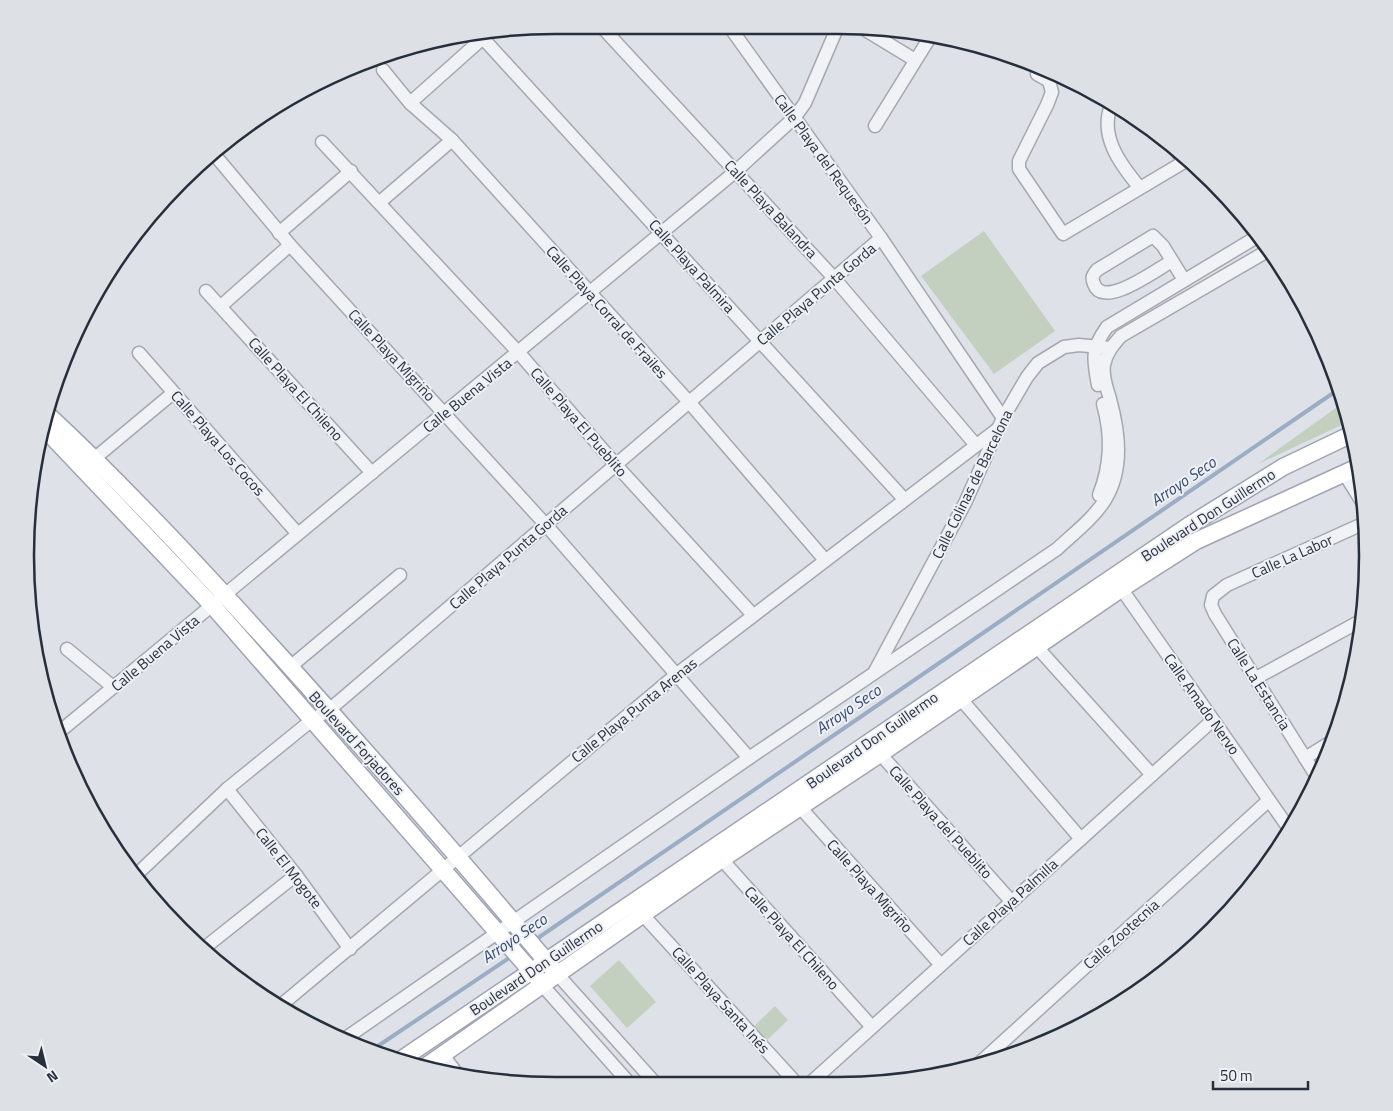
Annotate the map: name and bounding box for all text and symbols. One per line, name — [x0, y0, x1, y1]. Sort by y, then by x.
street label: Calle Playa del Requesón — [769, 89, 879, 229]
street label: Calle Playa Balandra — [719, 154, 823, 264]
street label: Calle Playa Palmira — [643, 214, 741, 318]
street label: Calle Playa Punta Gorda — [751, 237, 881, 351]
street label: Calle Playa Corral de Frailes — [541, 240, 673, 384]
street label: Calle Playa Migriño — [343, 304, 441, 407]
street label: Calle Playa El Chileno — [243, 332, 349, 446]
street label: Calle Buena Vista — [417, 351, 517, 438]
street label: Calle Playa El Pueblito — [525, 362, 633, 482]
street label: Calle Playa Los Cocos — [165, 385, 271, 501]
street label: Calle Colinas de Barcelona — [926, 405, 1018, 563]
water label: Arroyo Seco — [1145, 450, 1222, 512]
street label: Boulevard Don Guillermo — [1136, 463, 1280, 567]
street label: Calle Playa Punta Gorda — [444, 499, 572, 615]
street label: Calle La Labor — [1247, 528, 1337, 584]
street label: Calle Buena Vista — [106, 609, 204, 697]
street label: Calle La Estancia — [1221, 633, 1297, 735]
street label: Calle Amado Nervo — [1158, 648, 1246, 760]
street label: Calle Playa Punta Arenas — [566, 652, 702, 768]
water label: Arroyo Seco — [810, 678, 887, 740]
street label: Boulevard Forjadores — [304, 686, 410, 800]
street label: Boulevard Don Guillermo — [801, 686, 943, 794]
street label: Calle Playa del Pueblito — [884, 760, 998, 884]
street label: Calle El Mogote — [250, 823, 328, 913]
street label: Calle Playa Migriño — [822, 834, 918, 938]
street label: Calle Playa Palmilla — [957, 853, 1063, 951]
street label: Calle Playa El Chileno — [739, 881, 845, 995]
street label: Calle Zootecnia — [1078, 893, 1164, 974]
water label: Arroyo Seco — [476, 907, 553, 969]
street label: Boulevard Don Guillermo — [465, 915, 607, 1021]
street label: Calle Playa Santa Inés — [667, 941, 775, 1059]
north arrow — [20, 1041, 70, 1091]
scale bar — [1213, 1058, 1308, 1090]
text: 50 m — [1220, 1064, 1253, 1087]
text: N — [43, 1066, 63, 1088]

